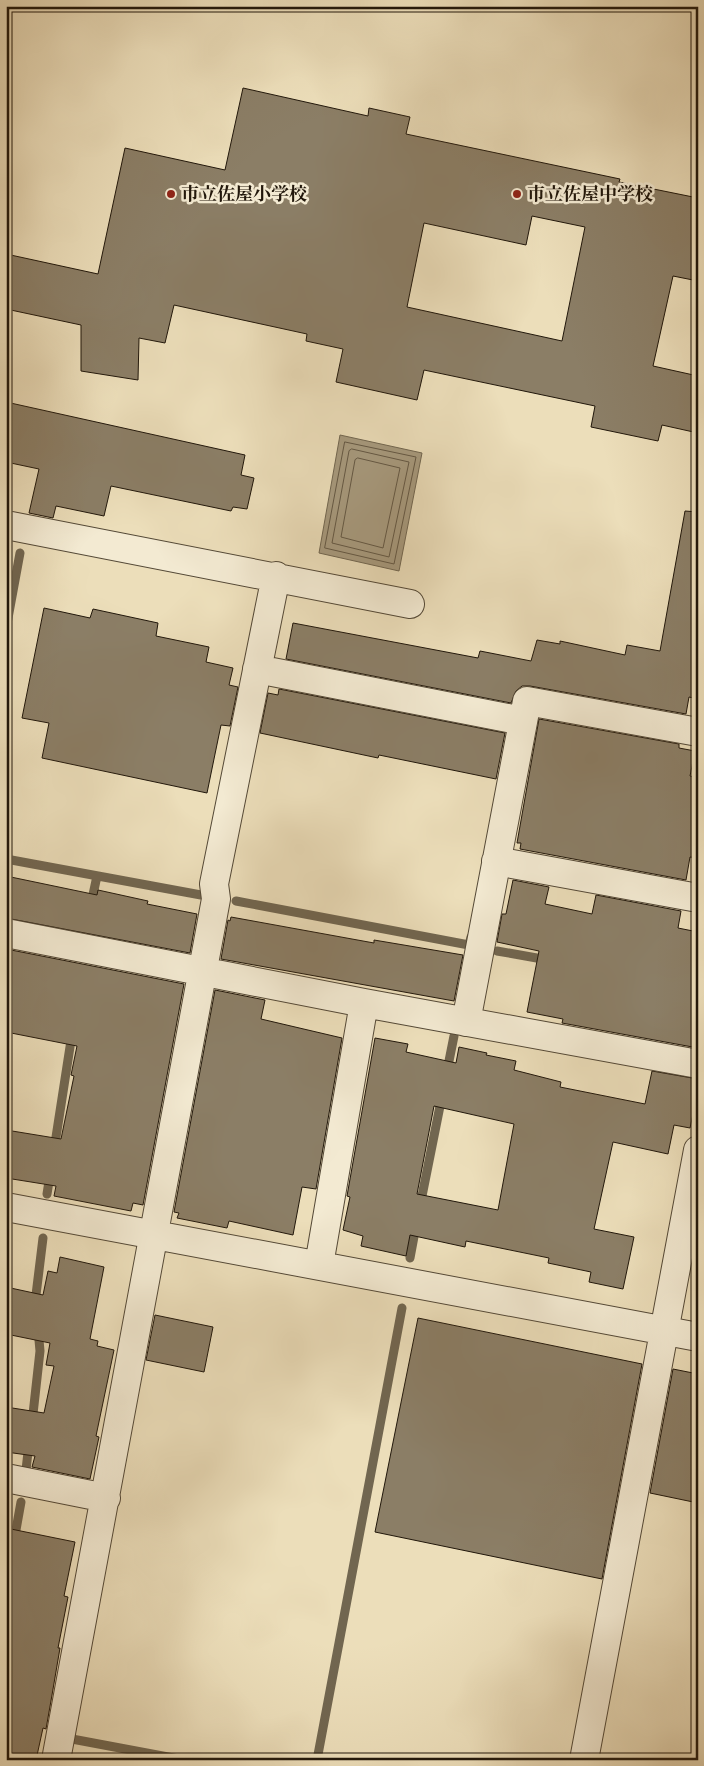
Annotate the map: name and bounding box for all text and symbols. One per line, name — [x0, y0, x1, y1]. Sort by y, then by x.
place label: 市立佐屋小学校 — [181, 184, 307, 204]
place label: 市立佐屋中学校 — [527, 184, 653, 204]
marker: 市立佐屋小学校 — [165, 188, 177, 200]
marker: 市立佐屋中学校 — [511, 188, 523, 200]

